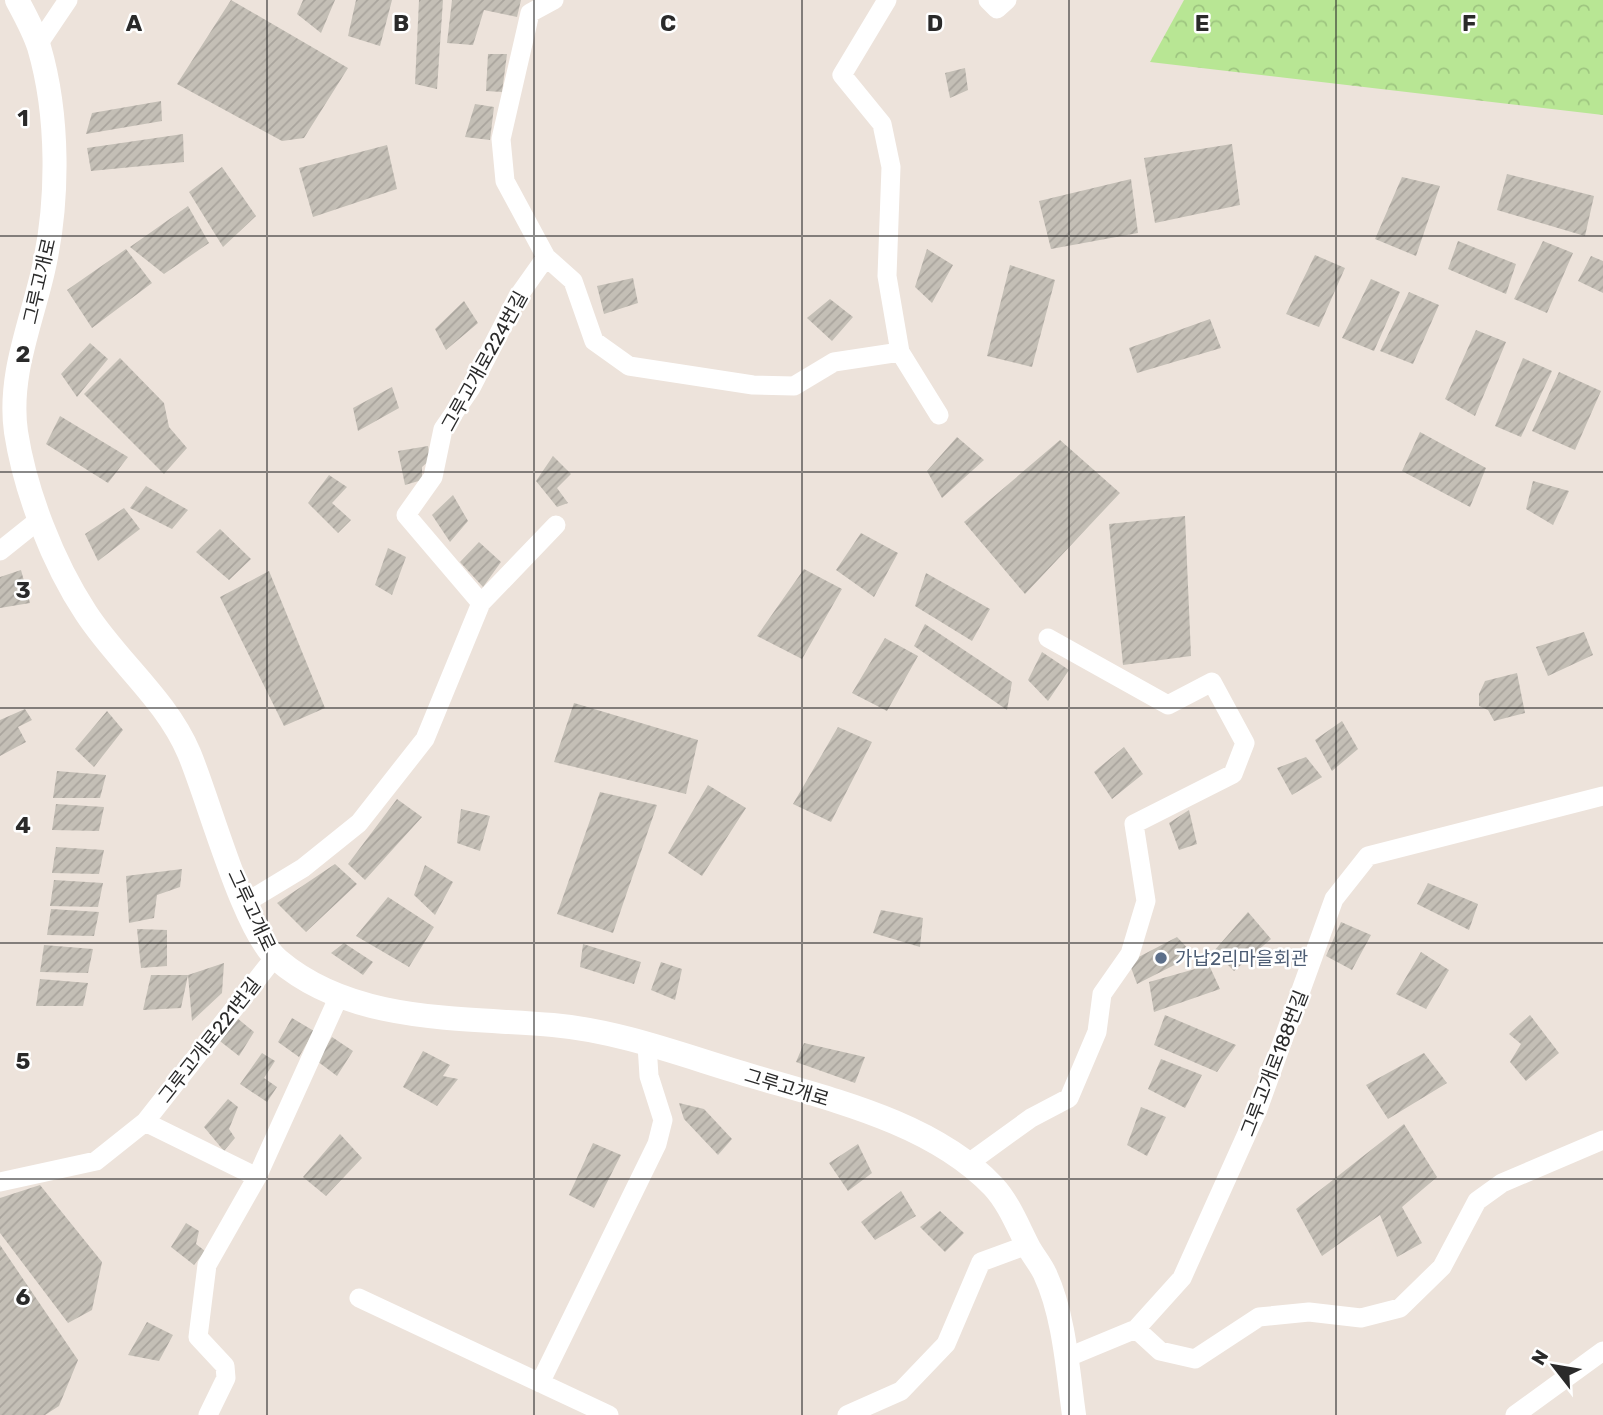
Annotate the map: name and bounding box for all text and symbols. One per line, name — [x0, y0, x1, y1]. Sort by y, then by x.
text: A — [126, 9, 143, 37]
text: B — [393, 9, 409, 37]
text: C — [660, 9, 676, 37]
text: D — [927, 9, 943, 37]
text: E — [1195, 9, 1209, 37]
text: F — [1462, 9, 1476, 37]
text: 1 — [17, 104, 29, 132]
street label: 그루고개로 — [18, 236, 61, 326]
street label: 그루고개로224번길 — [436, 287, 532, 435]
text: 2 — [16, 340, 30, 368]
text: 3 — [15, 576, 31, 604]
text: 4 — [15, 811, 31, 839]
street label: 그루고개로 — [223, 866, 280, 955]
place label: 가납2리마을회관 — [1175, 947, 1309, 970]
marker: 가납2리마을회관 — [1153, 950, 1169, 966]
street label: 그루고개로221번길 — [153, 973, 265, 1108]
street label: 그루고개로188번길 — [1236, 987, 1313, 1139]
text: 5 — [16, 1047, 31, 1075]
street label: 그루고개로 — [742, 1064, 832, 1111]
text: 6 — [16, 1283, 31, 1311]
north arrow — [1519, 1331, 1589, 1401]
text: N — [1526, 1346, 1553, 1369]

